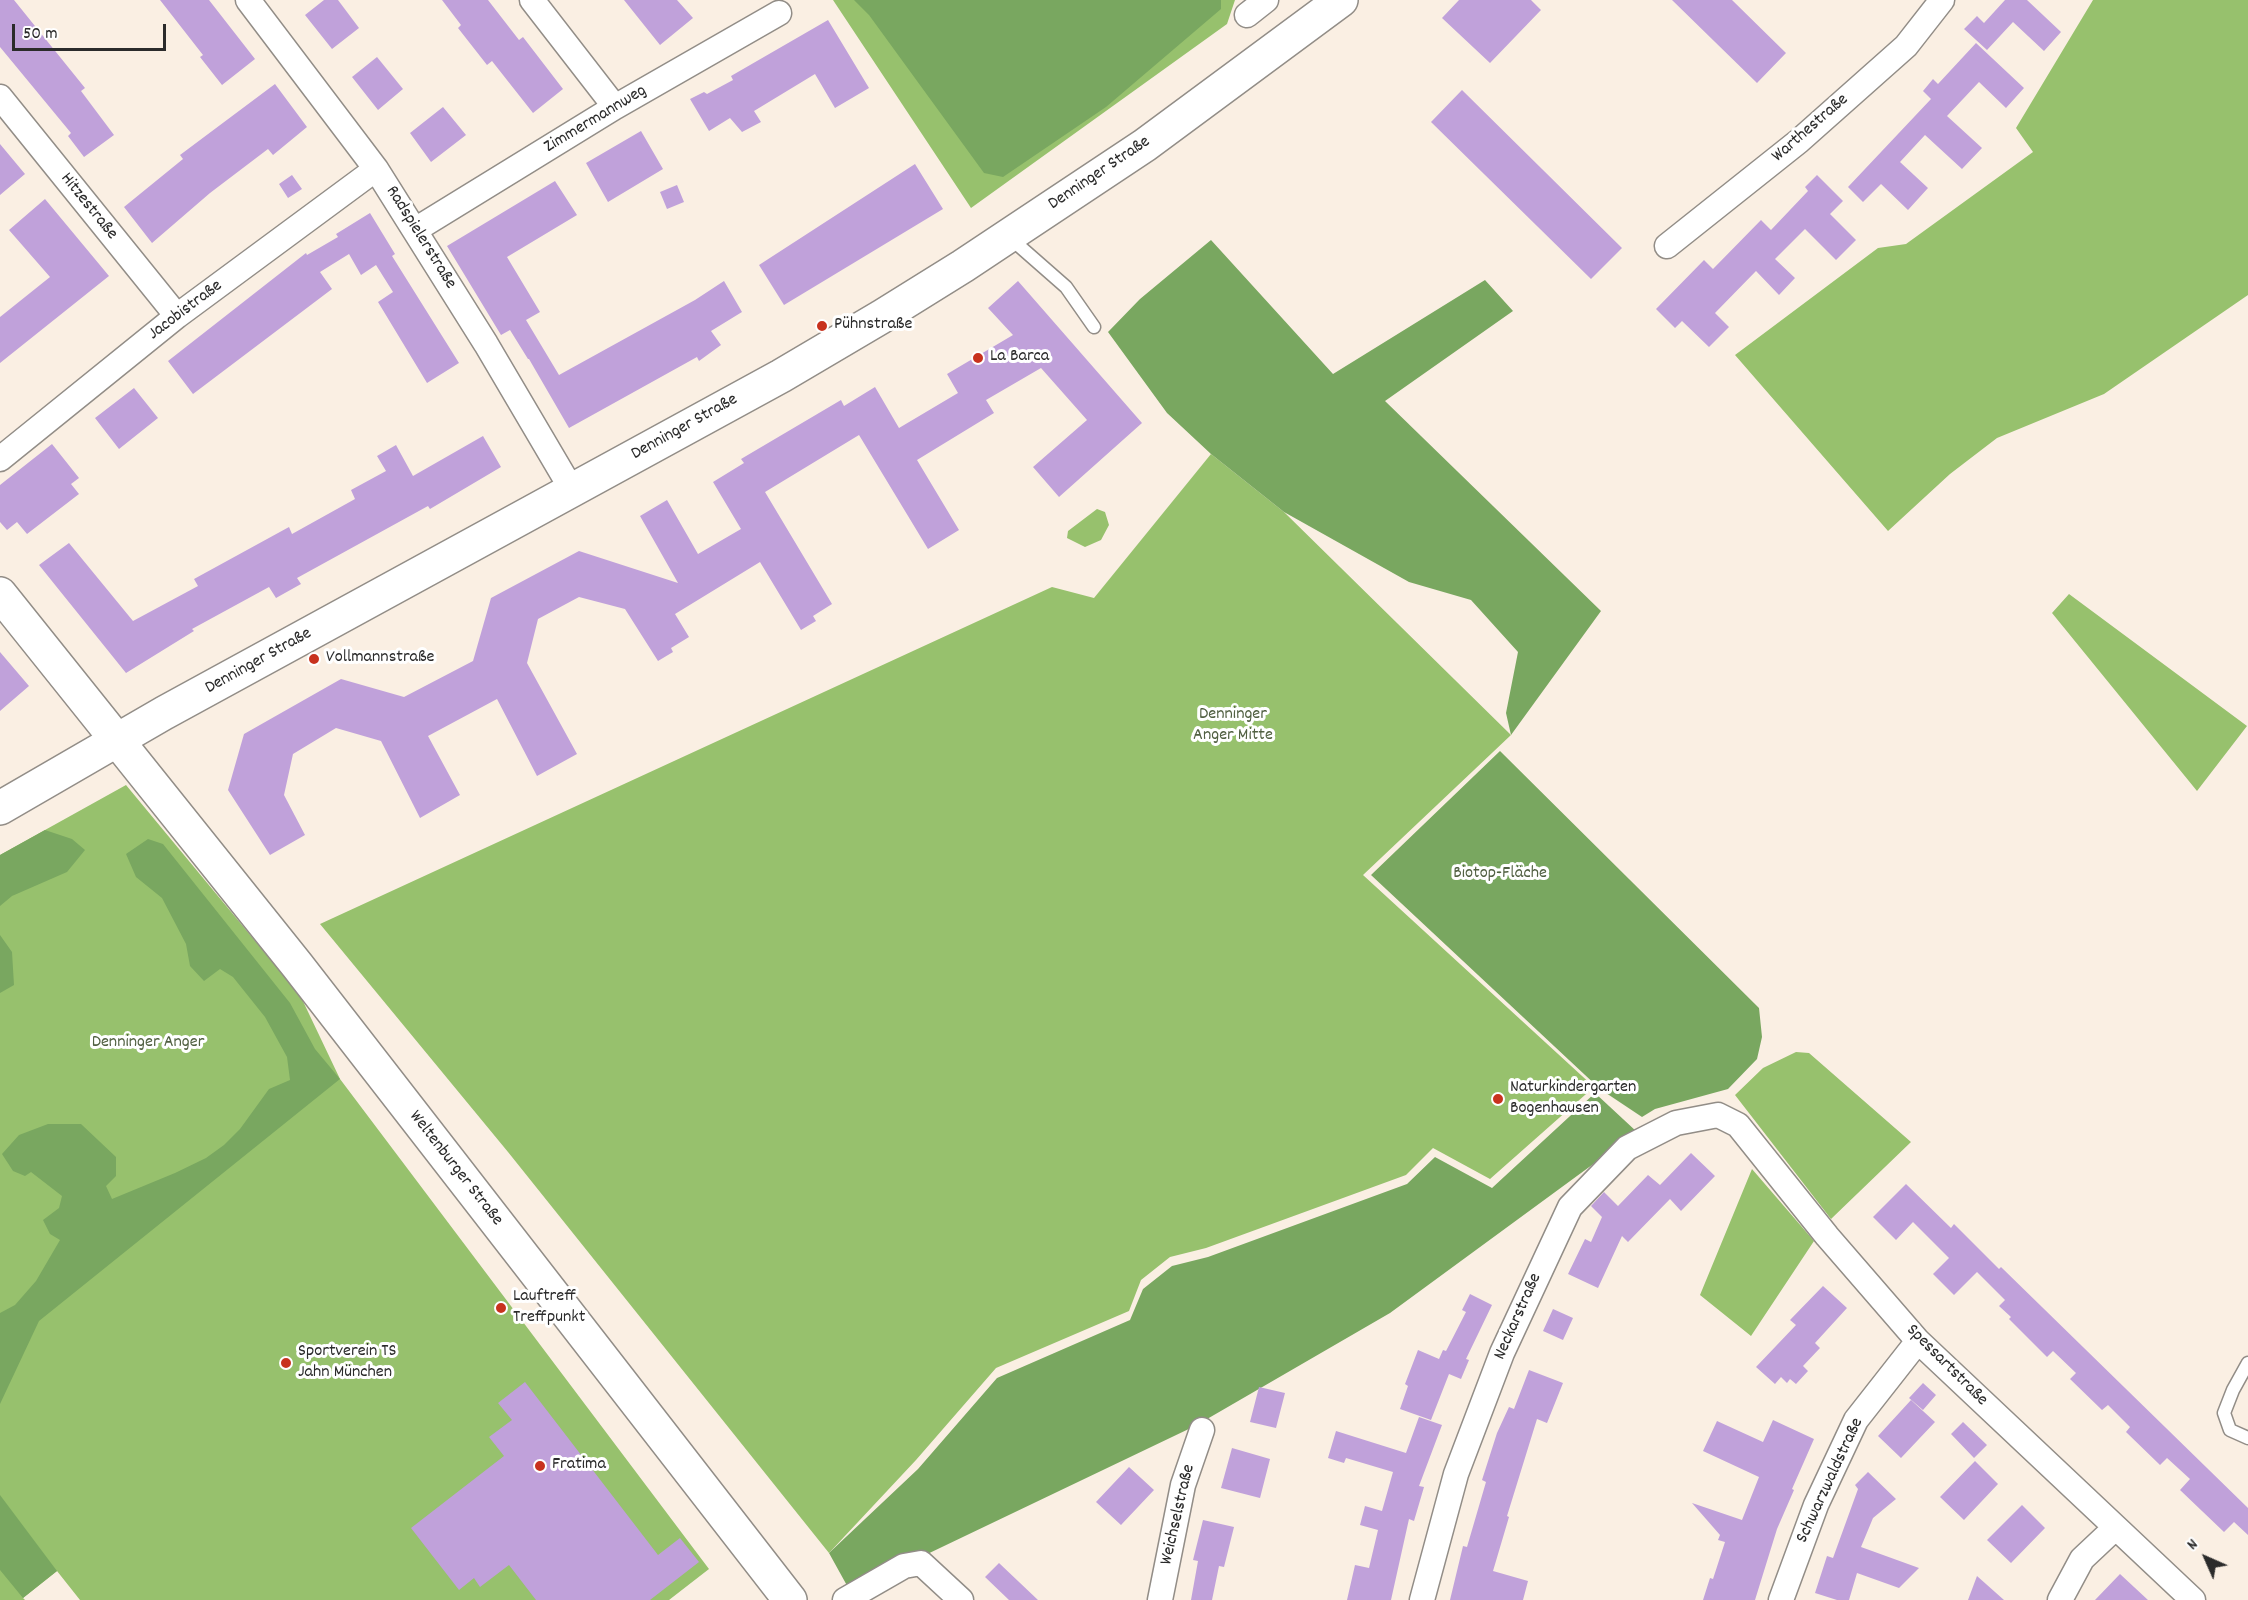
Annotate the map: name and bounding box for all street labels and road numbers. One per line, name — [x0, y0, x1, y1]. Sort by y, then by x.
street label: Zimmermannweg — [541, 81, 651, 159]
street label: Warthestraße — [1768, 90, 1854, 168]
street label: Denninger Straße — [1045, 132, 1155, 216]
street label: Hitzestraße — [55, 169, 121, 245]
street label: Radspielerstraße — [380, 182, 460, 294]
street label: Jacobistraße — [145, 276, 227, 346]
street label: Denninger Straße — [628, 390, 742, 466]
street label: Denninger Straße — [202, 624, 316, 700]
street label: Weltenburger Straße — [403, 1107, 507, 1231]
street label: Neckarstraße — [1490, 1270, 1548, 1364]
street label: Spessartstraße — [1901, 1321, 1991, 1411]
street label: Schwarzwaldstraße — [1793, 1415, 1869, 1547]
street label: Weichselstraße — [1157, 1463, 1201, 1567]

